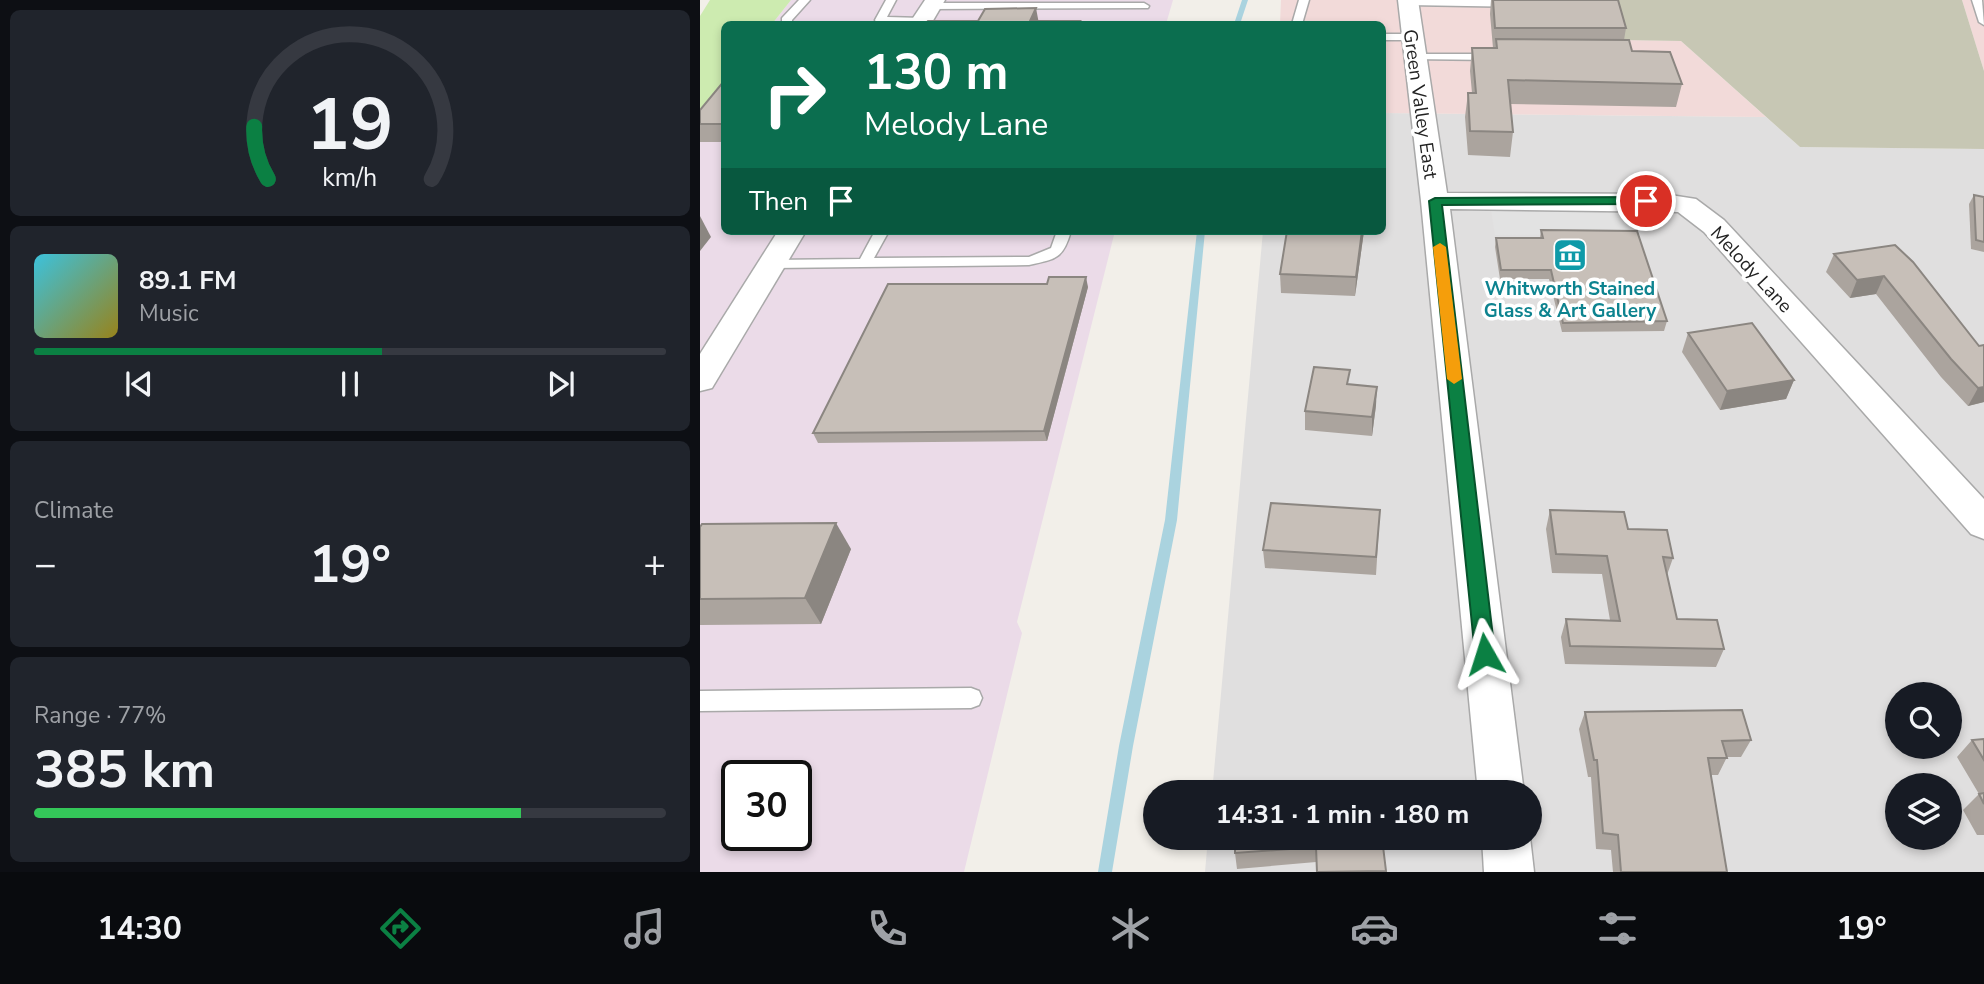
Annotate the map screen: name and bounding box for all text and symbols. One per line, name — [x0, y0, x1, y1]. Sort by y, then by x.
street label: Green Valley East — [1397, 28, 1443, 181]
text: 130 m — [864, 39, 1008, 106]
icon: right — [749, 49, 840, 140]
text: 19 — [306, 75, 394, 175]
text: Melody Lane — [864, 103, 1048, 146]
text: km/h — [322, 161, 378, 195]
pin — [1616, 171, 1676, 231]
icon: arrive — [822, 182, 860, 220]
icon: arrive — [1627, 182, 1665, 220]
text: Then — [749, 184, 808, 219]
street label: Melody Lane — [1704, 221, 1798, 319]
museum icon: Whitworth Stained Glass & Art Gallery — [1551, 236, 1589, 274]
text: 89.1 FM — [139, 263, 236, 298]
place label: Whitworth Stained Glass & Art Gallery — [1484, 276, 1657, 324]
text: Music — [139, 298, 199, 329]
icon: previous — [120, 365, 158, 403]
icon: pause — [331, 365, 369, 403]
icon: next — [542, 365, 580, 403]
text: Climate — [34, 495, 114, 526]
text: 19° — [309, 529, 391, 600]
text: − — [34, 539, 57, 590]
text: + — [643, 539, 666, 590]
position arrow — [1448, 617, 1522, 691]
map controls — [1885, 682, 1962, 850]
button: search — [1885, 682, 1962, 759]
text: Range · 77% — [34, 700, 166, 731]
text: 385 km — [34, 734, 215, 805]
speed limit sign: 30 — [721, 760, 812, 851]
button: layers — [1885, 773, 1962, 850]
text: 14:31 · 1 min · 180 m — [1216, 797, 1469, 832]
icon: directions — [376, 904, 425, 953]
icon: music — [620, 904, 669, 953]
icon: phone — [863, 904, 912, 953]
icon: climate — [1106, 904, 1155, 953]
icon: car — [1350, 904, 1399, 953]
icon: filters — [1593, 904, 1642, 953]
text: 14:30 — [97, 907, 182, 950]
text: 19° — [1836, 907, 1887, 950]

